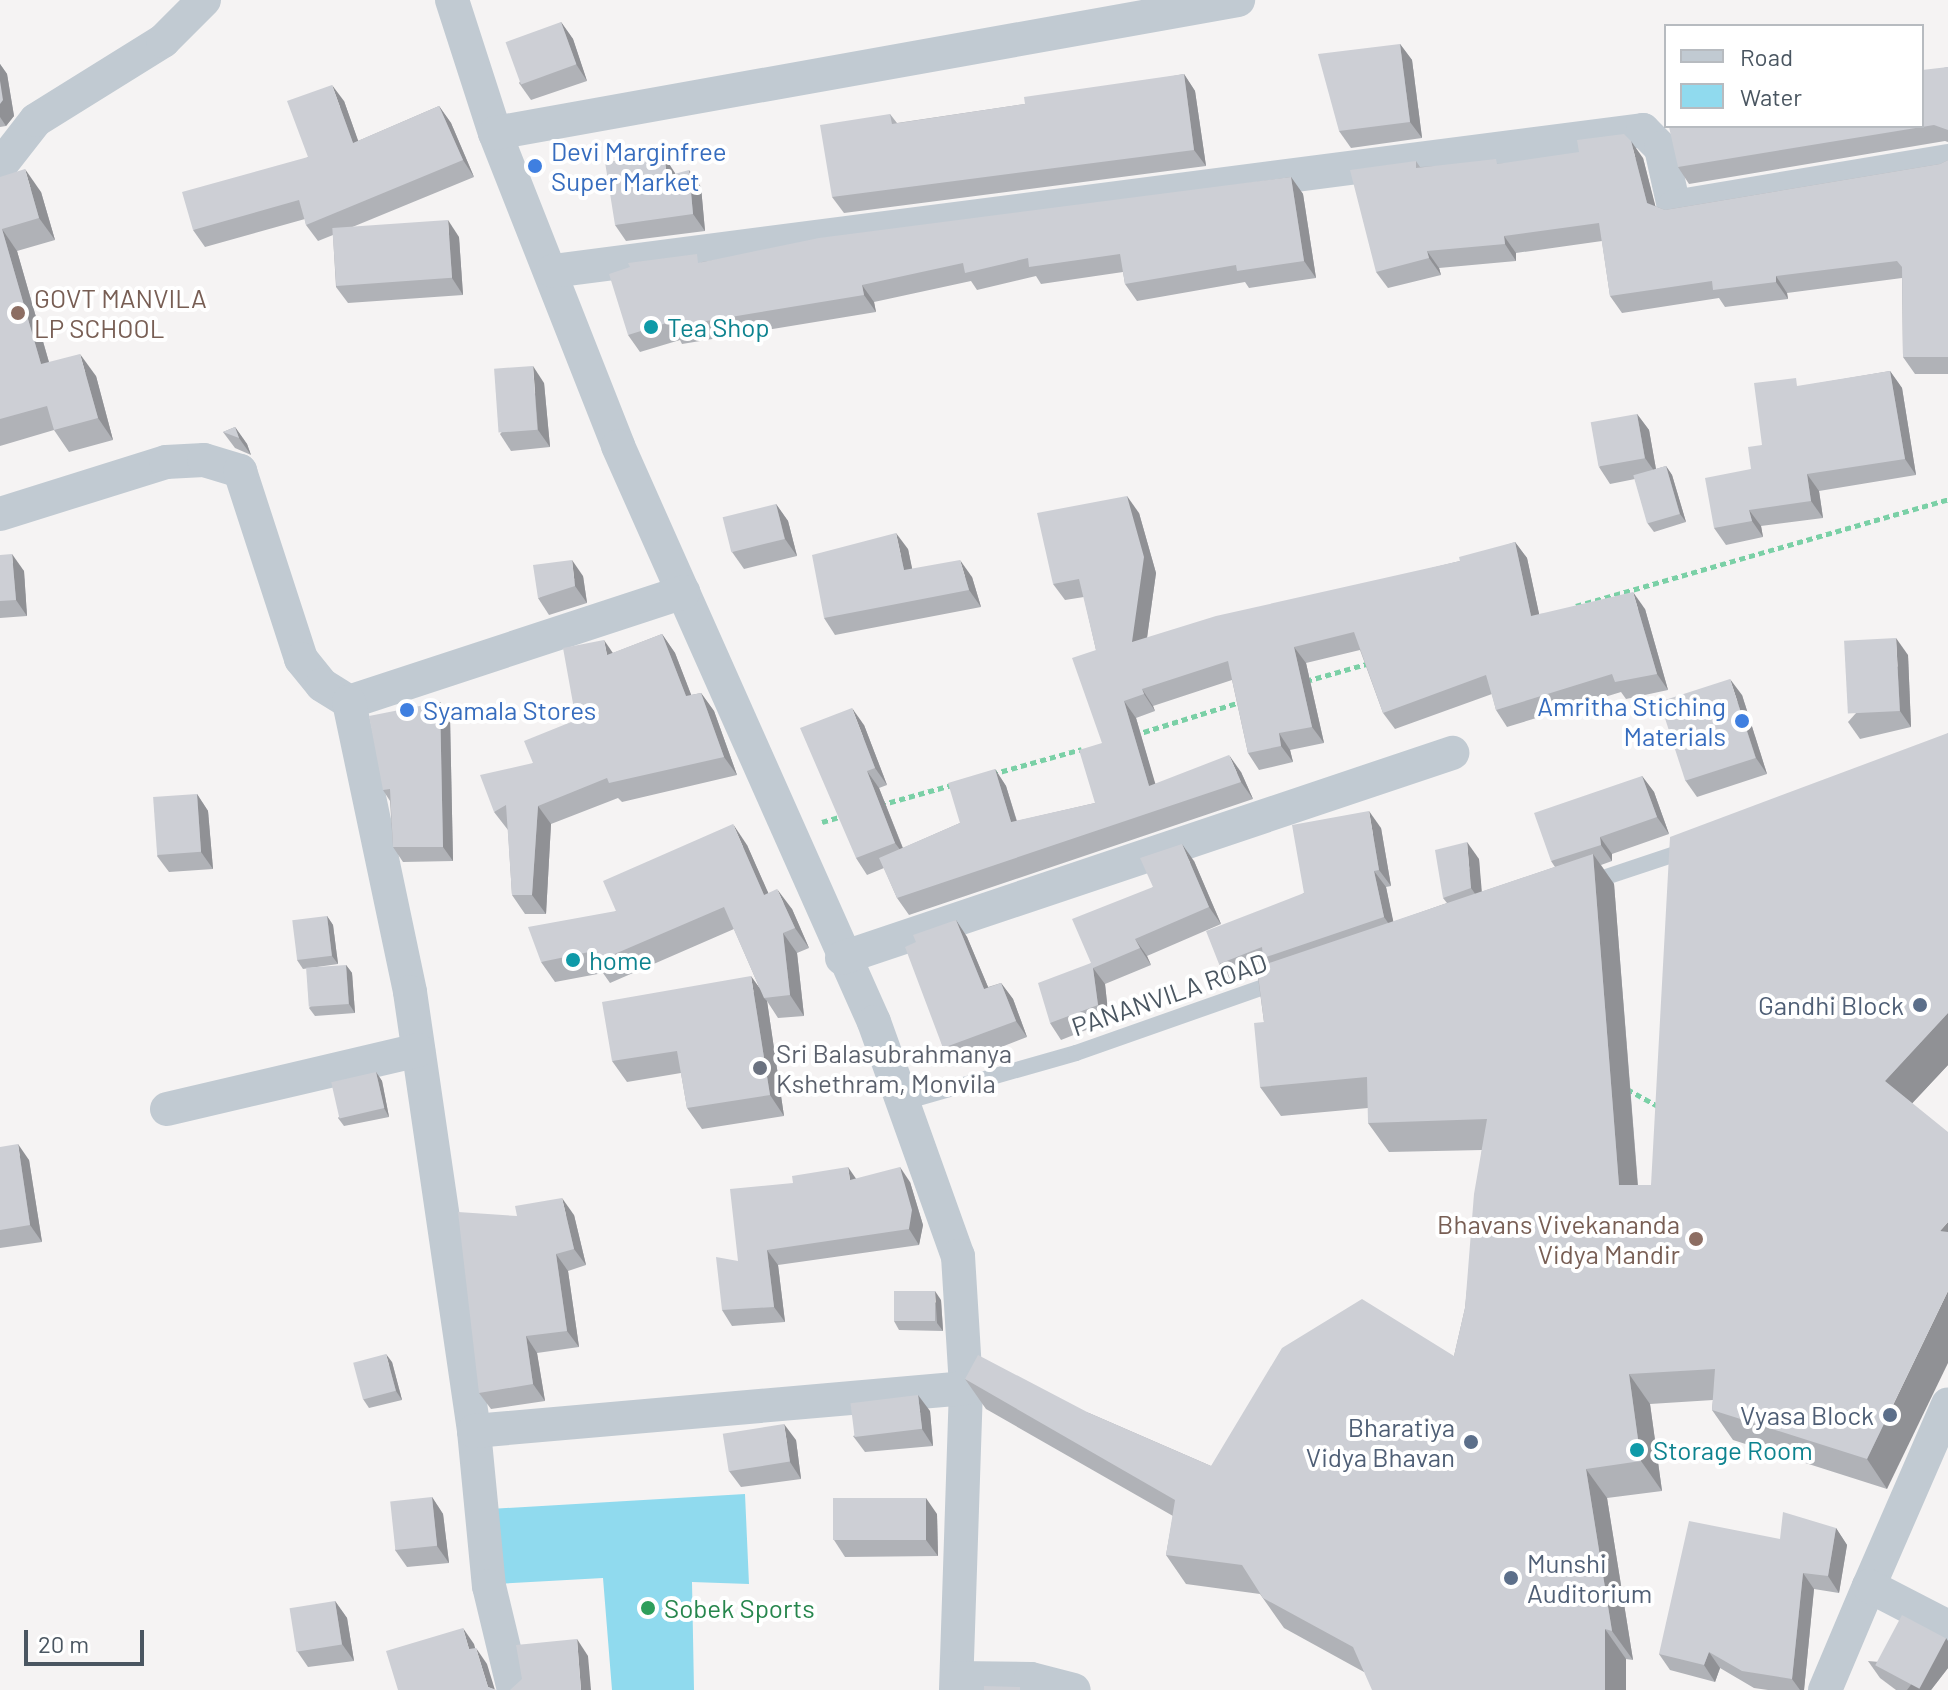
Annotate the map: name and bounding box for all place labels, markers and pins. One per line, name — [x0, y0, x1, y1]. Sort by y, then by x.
place label: Devi Marginfree Super Market — [551, 135, 727, 196]
marker: Devi Marginfree Super Market — [526, 157, 544, 175]
place label: GOVT MANVILA LP SCHOOL — [34, 282, 207, 344]
marker: GOVT MANVILA LP SCHOOL — [9, 304, 27, 322]
place label: Tea Shop — [667, 311, 770, 343]
marker: Tea Shop — [642, 318, 660, 336]
place label: Amritha Stiching Materials — [1537, 690, 1726, 752]
place label: Syamala Stores — [423, 694, 596, 726]
marker: Syamala Stores — [398, 701, 416, 719]
marker: Amritha Stiching Materials — [1733, 712, 1751, 730]
place label: home — [589, 944, 652, 976]
marker: home — [564, 951, 582, 969]
place label: Gandhi Block — [1758, 989, 1904, 1021]
marker: Gandhi Block — [1911, 996, 1929, 1014]
place label: Sri Balasubrahmanya Kshethram, Monvila — [776, 1037, 1012, 1098]
marker: Sri Balasubrahmanya Kshethram, Monvila — [751, 1059, 769, 1077]
place label: Bhavans Vivekananda Vidya Mandir — [1437, 1208, 1680, 1270]
marker: Bhavans Vivekananda Vidya Mandir — [1687, 1230, 1705, 1248]
place label: Vyasa Block — [1740, 1399, 1874, 1431]
marker: Vyasa Block — [1881, 1406, 1899, 1424]
place label: Bharatiya Vidya Bhavan — [1306, 1411, 1455, 1472]
marker: Bharatiya Vidya Bhavan — [1462, 1433, 1480, 1451]
place label: Storage Room — [1653, 1434, 1813, 1466]
marker: Storage Room — [1628, 1441, 1646, 1459]
place label: Munshi Auditorium — [1527, 1547, 1652, 1608]
marker: Munshi Auditorium — [1502, 1569, 1520, 1587]
place label: Sobek Sports — [664, 1592, 815, 1624]
marker: Sobek Sports — [639, 1599, 657, 1617]

